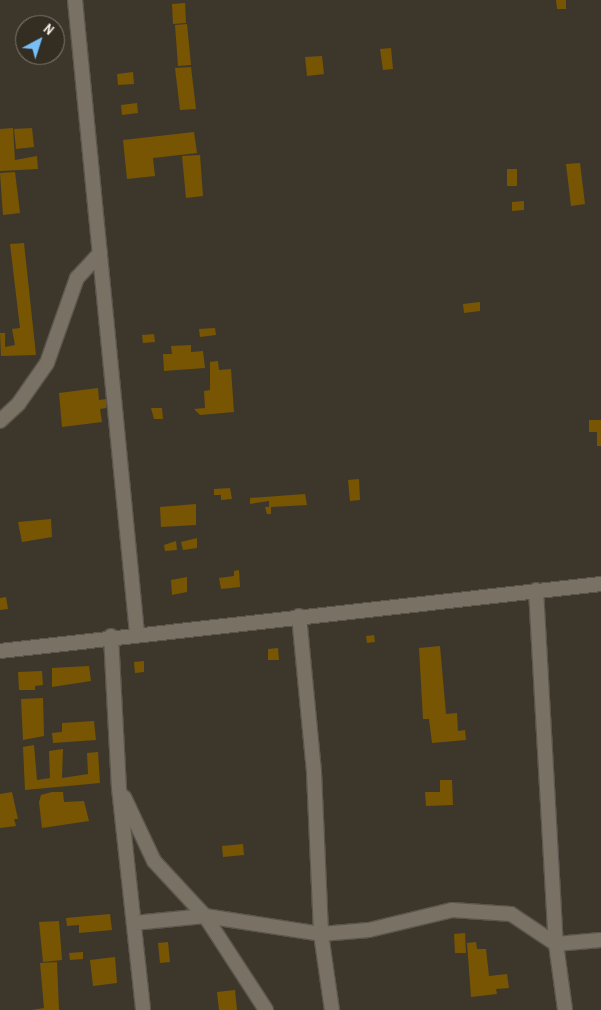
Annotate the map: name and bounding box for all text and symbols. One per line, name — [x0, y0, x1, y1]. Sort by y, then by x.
north arrow — [15, 15, 65, 65]
text: N — [40, 20, 58, 39]

